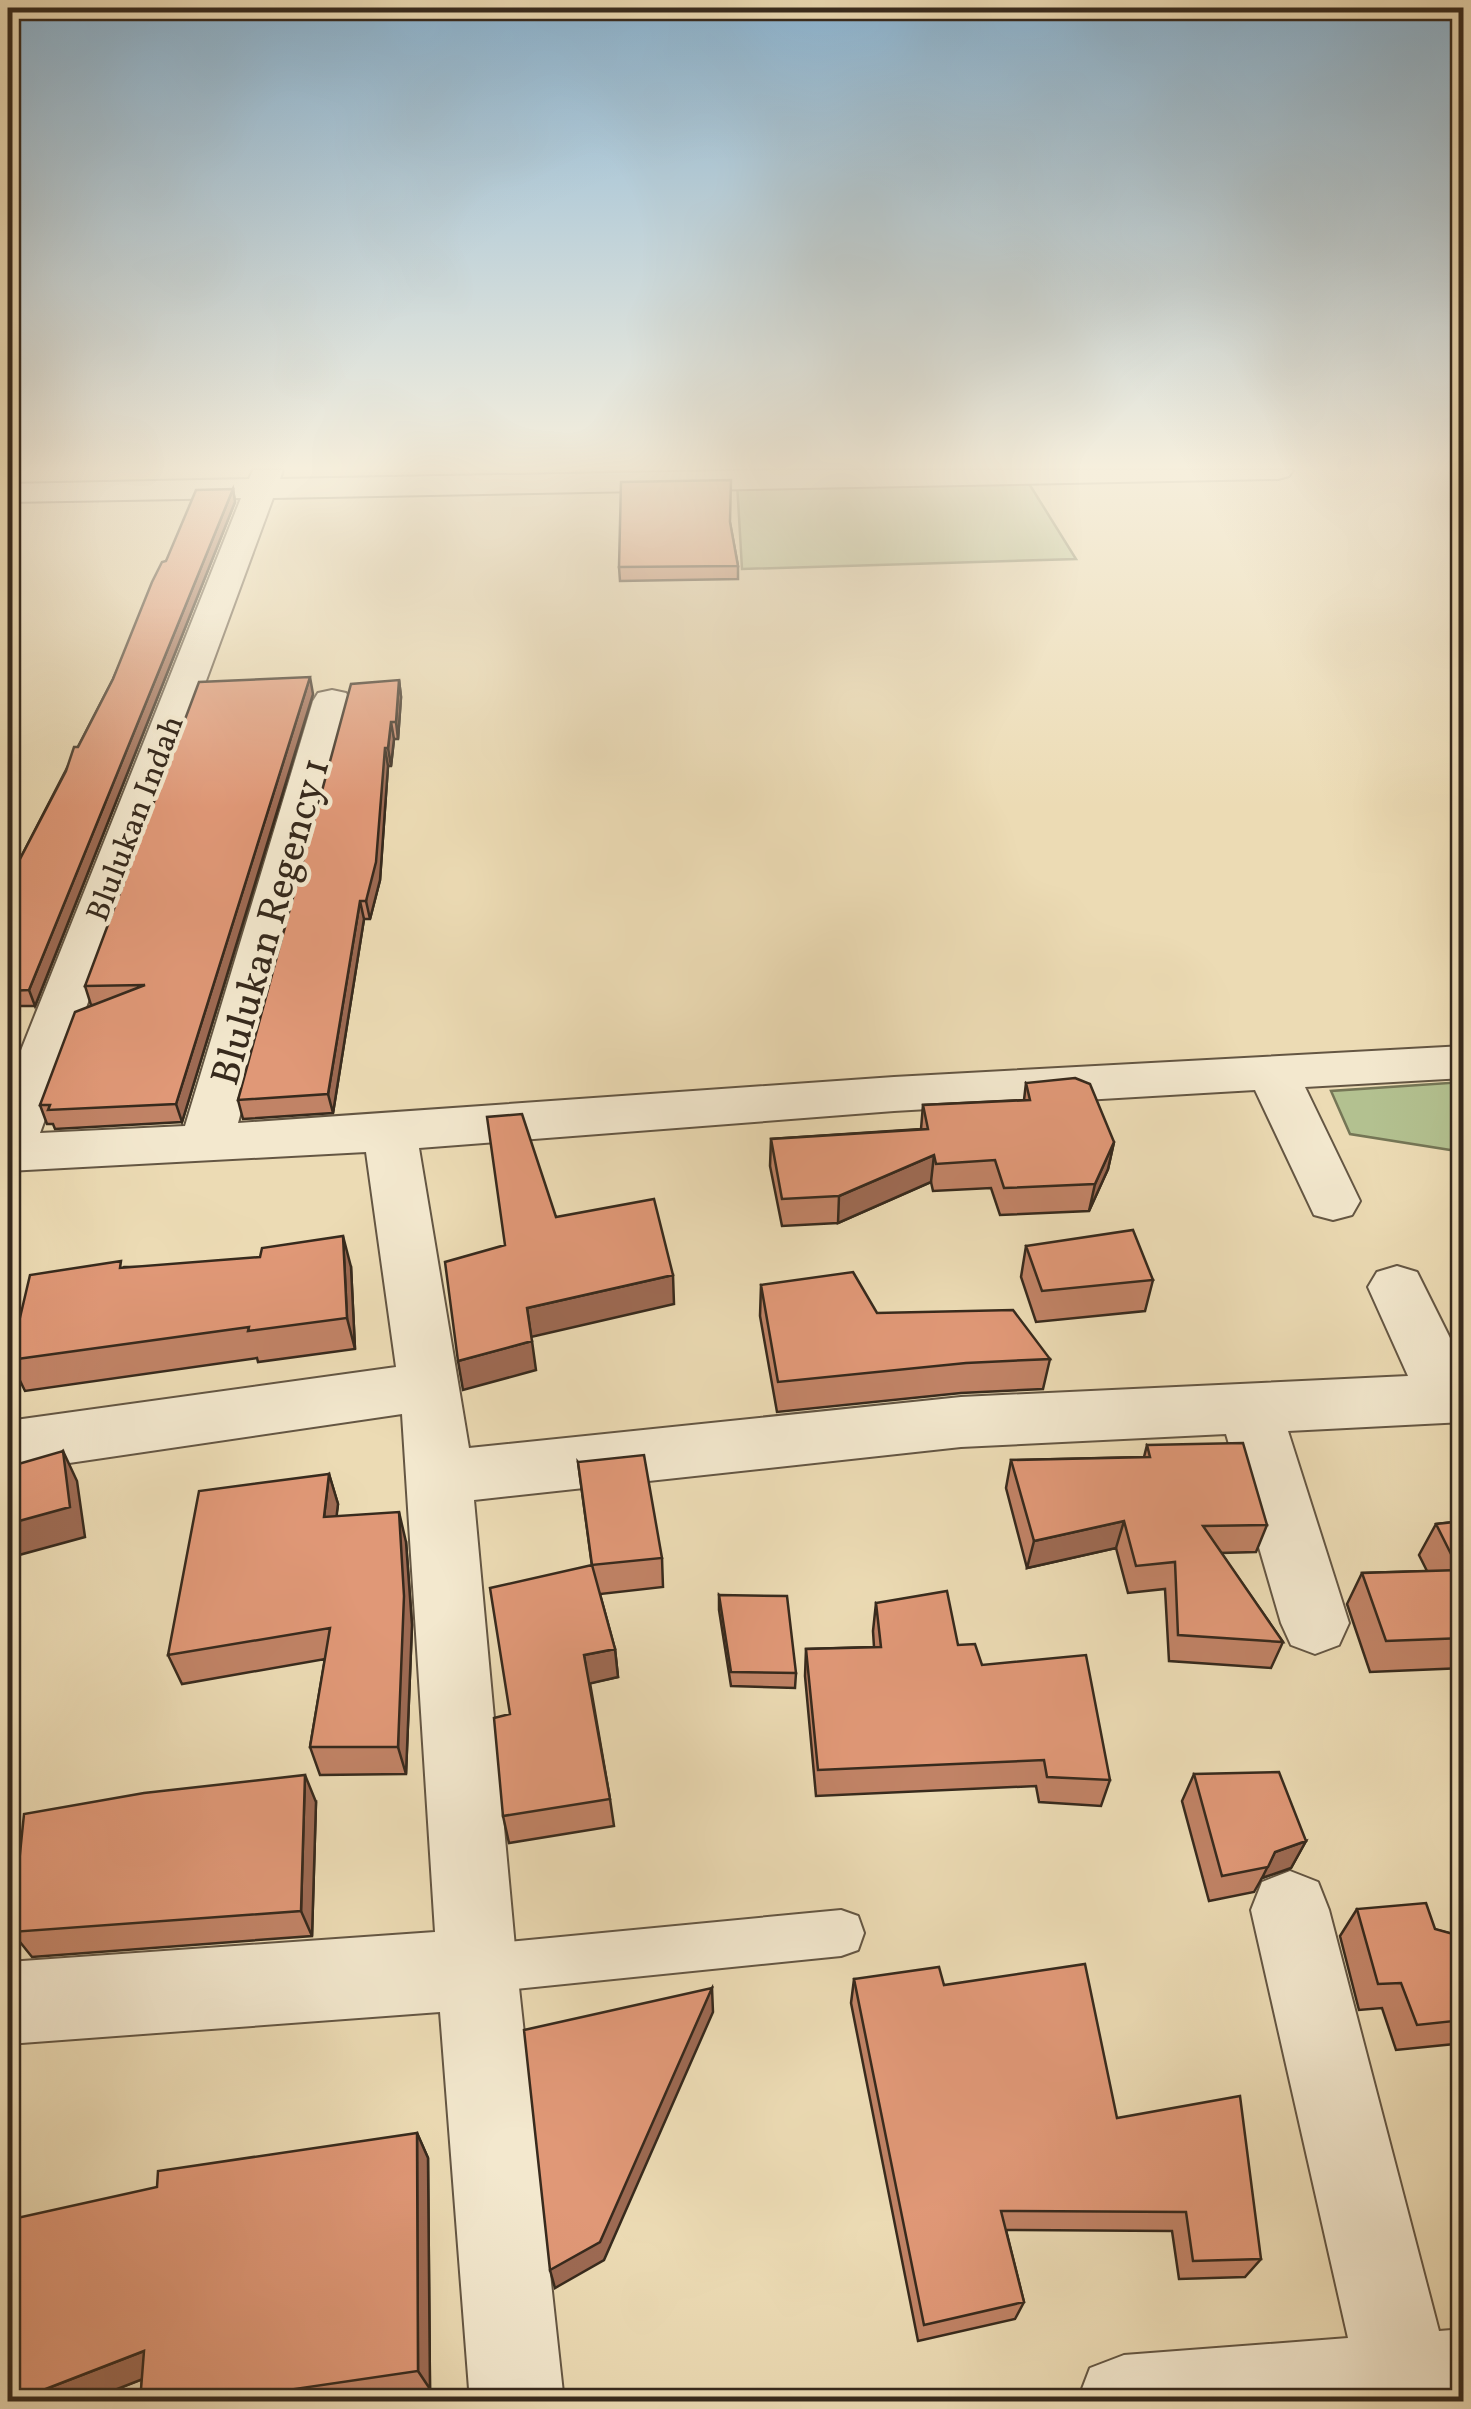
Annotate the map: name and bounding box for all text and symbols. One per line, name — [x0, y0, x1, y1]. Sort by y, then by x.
street label: Blulukan Indah — [77, 710, 196, 929]
street label: Blulukan Regency 1 — [199, 752, 346, 1092]

